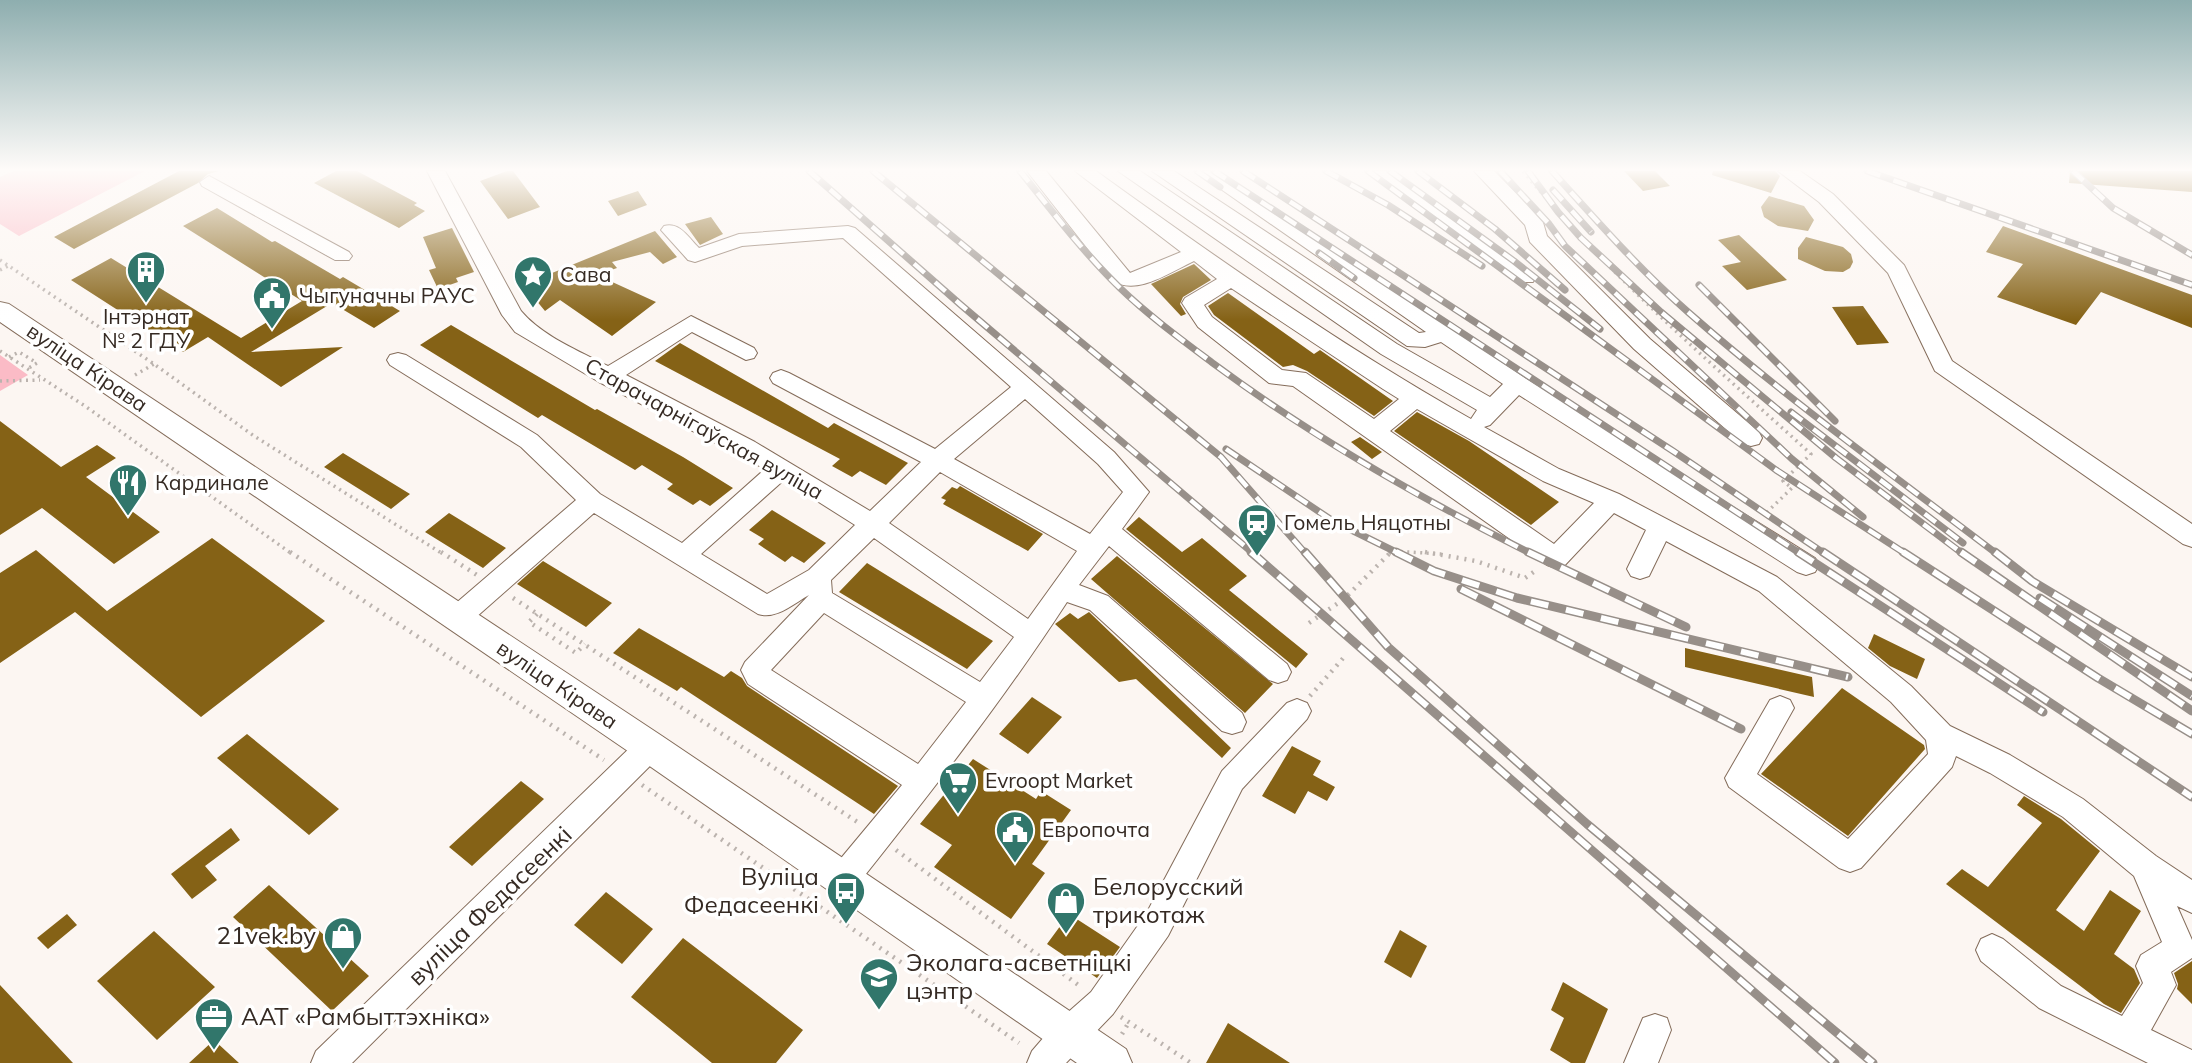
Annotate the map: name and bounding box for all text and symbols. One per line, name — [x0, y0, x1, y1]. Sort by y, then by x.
building icon: Інтэрнат № 2 ГДУ — [125, 249, 167, 304]
place icon: Сава — [512, 254, 554, 309]
place label: Сава — [560, 261, 612, 287]
public building icon: Чыгуначны РАУС — [251, 275, 293, 330]
place label: Чыгуначны РАУС — [299, 282, 475, 308]
place label: Інтэрнат № 2 ГДУ — [102, 303, 190, 353]
street label: вуліца Кірава — [22, 317, 153, 417]
street label: Старачарнігаўская вуліца — [581, 352, 828, 505]
restaurant icon: Кардинале — [107, 462, 149, 517]
place label: Кардинале — [155, 469, 269, 495]
station icon: Гомель Няцотны — [1236, 502, 1278, 557]
place label: Гомель Няцотны — [1284, 509, 1451, 535]
street label: вуліца Кірава — [492, 634, 623, 734]
supermarket icon: Evroopt Market — [937, 760, 979, 815]
place label: Evroopt Market — [985, 767, 1133, 793]
public building icon: Европочта — [994, 809, 1036, 864]
place label: Европочта — [1042, 816, 1150, 842]
street label: вуліца Федасеенкі — [401, 819, 578, 991]
place label: Вуліца Федасеенкі — [684, 861, 819, 919]
bus stop icon: Вуліца Федасеенкі — [825, 870, 867, 925]
place label: Белорусский трикотаж — [1093, 871, 1244, 929]
shop icon: Белорусский трикотаж — [1045, 880, 1087, 935]
shop icon: 21vek.by — [322, 915, 364, 970]
place label: 21vek.by — [217, 920, 316, 950]
place label: Эколага-асветніцкі цэнтр — [906, 947, 1132, 1005]
school or university icon: Эколага-асветніцкі цэнтр — [858, 956, 900, 1011]
office icon: ААТ «Рамбыттэхніка» — [193, 996, 235, 1051]
place label: ААТ «Рамбыттэхніка» — [241, 1001, 490, 1031]

